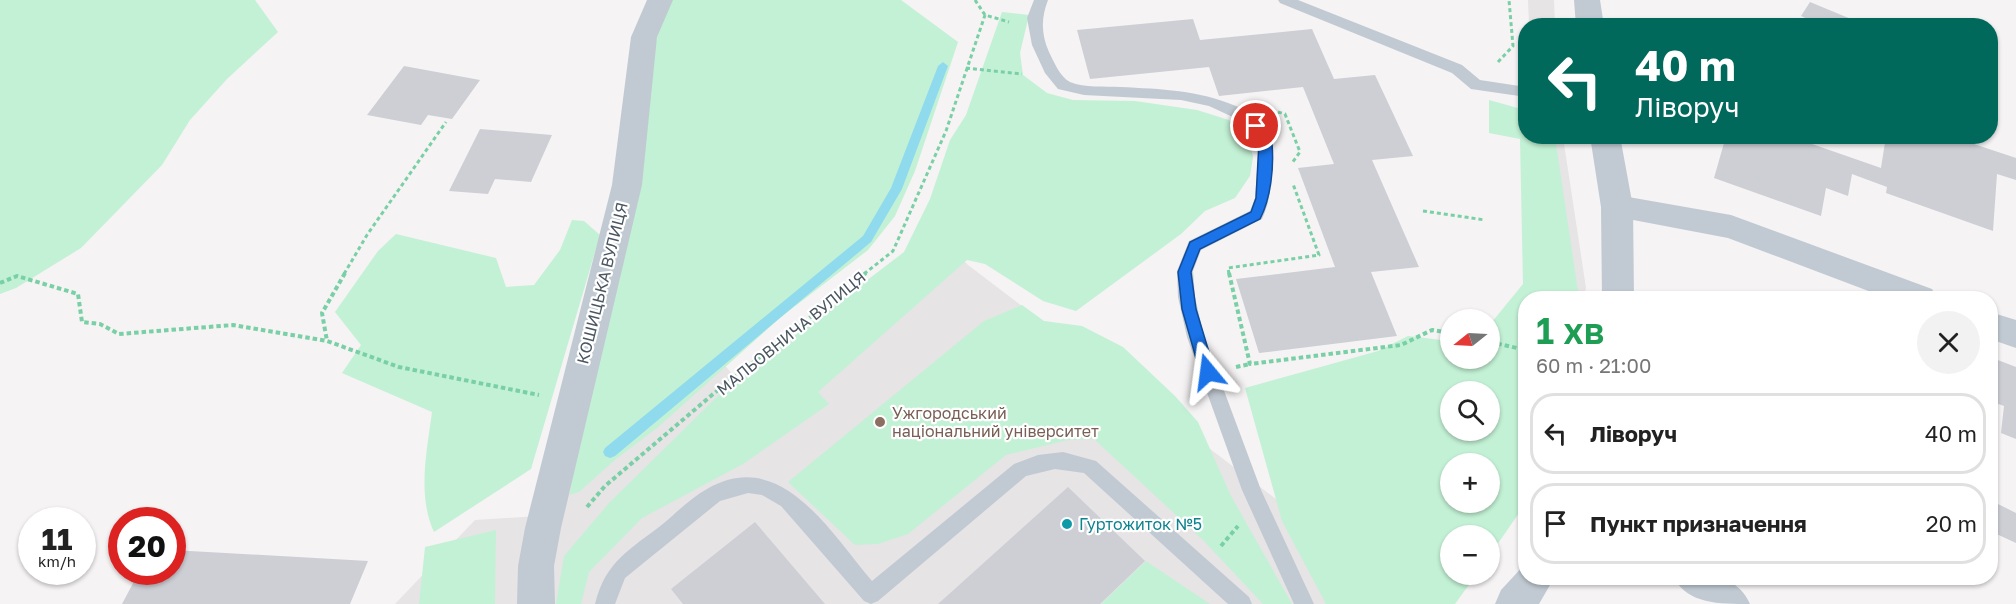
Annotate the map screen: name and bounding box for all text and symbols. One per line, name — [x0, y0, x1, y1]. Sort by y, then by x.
text: 40 m — [1635, 40, 1736, 90]
icon: left — [1536, 42, 1614, 120]
text: Ліворуч — [1635, 91, 1739, 123]
pin — [1230, 100, 1281, 151]
icon: arrive — [1239, 109, 1272, 142]
street label: КОШИЦЬКА ВУЛИЦЯ — [572, 200, 632, 366]
street label: МАЛЬОВНИЧА ВУЛИЦЯ — [712, 267, 870, 399]
north arrow — [1440, 309, 1500, 369]
map controls — [1440, 309, 1500, 585]
text: 1 хв — [1536, 309, 1604, 352]
button: close — [1917, 311, 1980, 374]
position arrow — [1176, 340, 1240, 404]
text: 60 m · 21:00 — [1536, 353, 1651, 377]
button: search — [1440, 381, 1500, 441]
place label: Ужгородський національний університет — [892, 403, 1099, 441]
marker: Ужгородський національний університет — [873, 415, 887, 429]
icon: left — [1539, 417, 1572, 450]
text: Ліворуч — [1590, 420, 1677, 447]
text: 40 m — [1925, 420, 1977, 447]
button: + — [1440, 453, 1500, 513]
speed limit sign: 20 — [108, 507, 186, 585]
icon: arrive — [1539, 507, 1572, 540]
text: Пункт призначення — [1590, 510, 1807, 537]
text: 20 m — [1926, 510, 1977, 537]
place label: Гуртожиток №5 — [1079, 514, 1202, 534]
marker: Гуртожиток №5 — [1060, 517, 1074, 531]
text: 11 — [42, 521, 72, 557]
button: − — [1440, 525, 1500, 585]
text: km/h — [38, 552, 76, 570]

